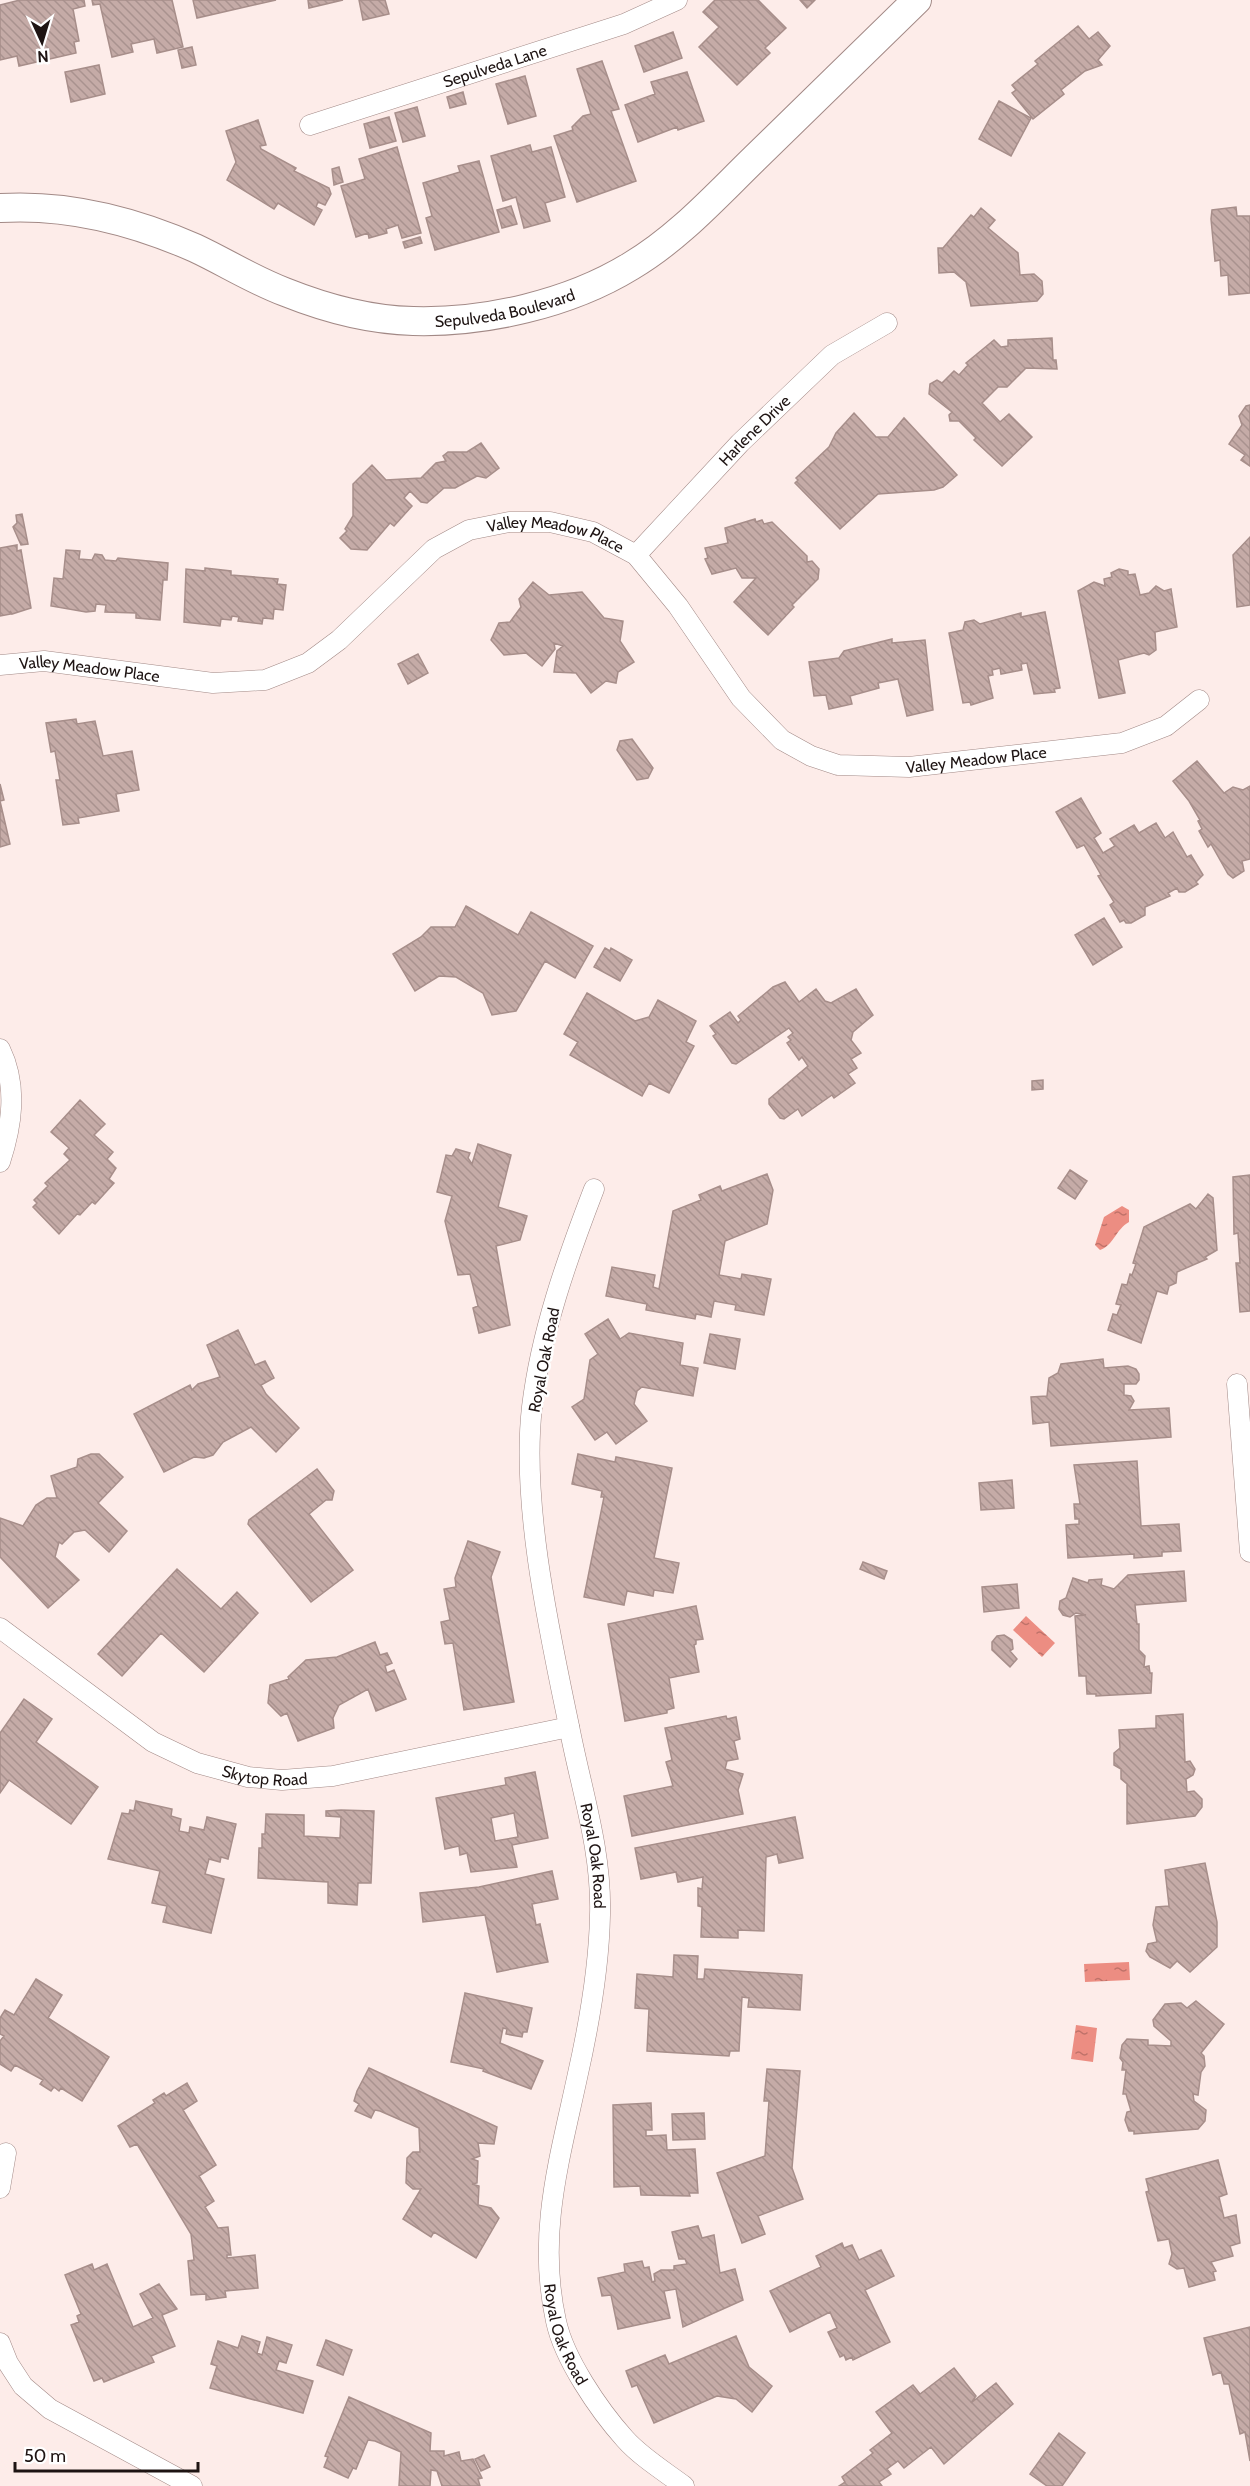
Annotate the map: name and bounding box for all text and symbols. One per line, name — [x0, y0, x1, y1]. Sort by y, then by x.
north arrow — [12, 12, 72, 72]
street label: Sepulveda Lane — [441, 40, 549, 91]
text: N — [37, 47, 49, 66]
street label: Sepulveda Boulevard — [434, 285, 577, 330]
street label: Harlene Drive — [715, 391, 794, 469]
street label: Valley Meadow Place — [485, 512, 627, 556]
street label: Valley Meadow Place — [18, 651, 161, 685]
street label: Valley Meadow Place — [905, 742, 1047, 777]
street label: Royal Oak Road — [525, 1306, 563, 1414]
street label: Skytop Road — [220, 1761, 308, 1790]
street label: Royal Oak Road — [577, 1801, 610, 1909]
street label: Royal Oak Road — [541, 2282, 592, 2388]
scale bar — [15, 2435, 198, 2473]
text: 50 m — [24, 2445, 66, 2467]

